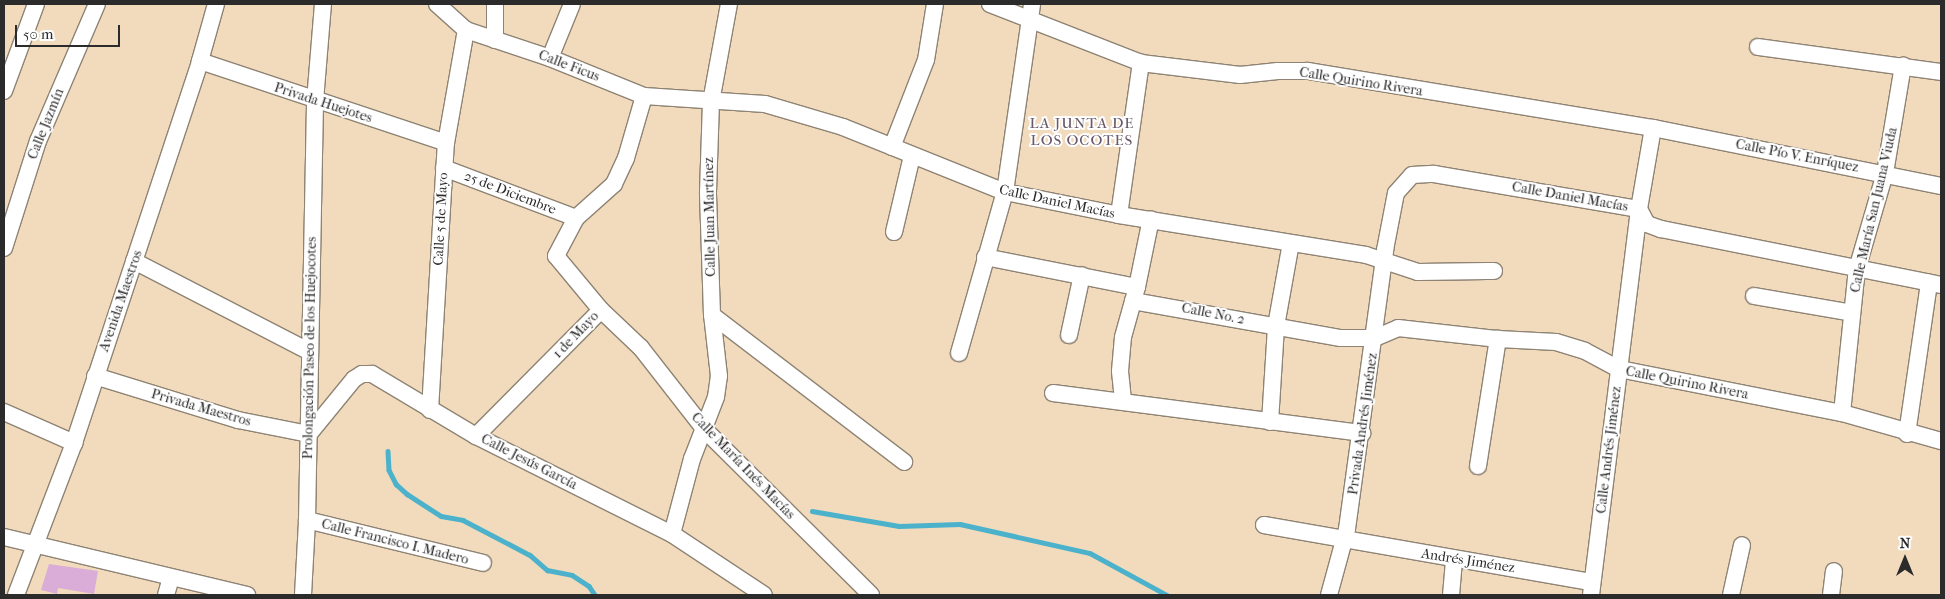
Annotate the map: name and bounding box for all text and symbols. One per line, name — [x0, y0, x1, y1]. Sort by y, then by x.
scale bar — [18, 15, 122, 47]
text: 50 m — [23, 25, 53, 43]
street label: Calle Ficus — [536, 47, 602, 85]
street label: Calle Quirino Rivera — [1298, 64, 1424, 100]
street label: Privada Huejotes — [272, 79, 374, 127]
street label: Calle Jazmín — [24, 86, 68, 162]
district label: LA JUNTA DE LOS OCOTES — [1028, 114, 1136, 149]
street label: Calle María San Juana Viuda — [1847, 126, 1901, 294]
street label: Calle Pío V. Enríquez — [1734, 136, 1860, 176]
street label: Calle Juan Martínez — [701, 157, 719, 277]
street label: 25 de Diciembre — [462, 168, 558, 218]
street label: Calle 5 de Mayo — [430, 172, 452, 266]
street label: Calle Daniel Macías — [1511, 179, 1629, 215]
street label: Calle Daniel Macías — [998, 182, 1116, 222]
street label: Prolongación Paseo de los Huejocotes — [300, 237, 320, 459]
street label: Avenida Maestros — [96, 248, 146, 354]
street label: Calle No. 2 — [1180, 300, 1246, 328]
street label: 1 de Mayo — [550, 308, 602, 362]
street label: Privada Andrés Jiménez — [1345, 352, 1381, 496]
street label: Calle Quirino Rivera — [1624, 363, 1750, 403]
street label: Calle Andrés Jiménez — [1593, 385, 1625, 515]
street label: Privada Maestros — [149, 386, 253, 430]
street label: Calle María Inés Macías — [688, 409, 798, 523]
street label: Calle Jesús García — [478, 431, 580, 493]
street label: Calle Francisco I. Madero — [320, 516, 470, 568]
north arrow — [1880, 534, 1930, 584]
text: N — [1900, 535, 1910, 552]
street label: Andrés Jiménez — [1420, 545, 1516, 577]

